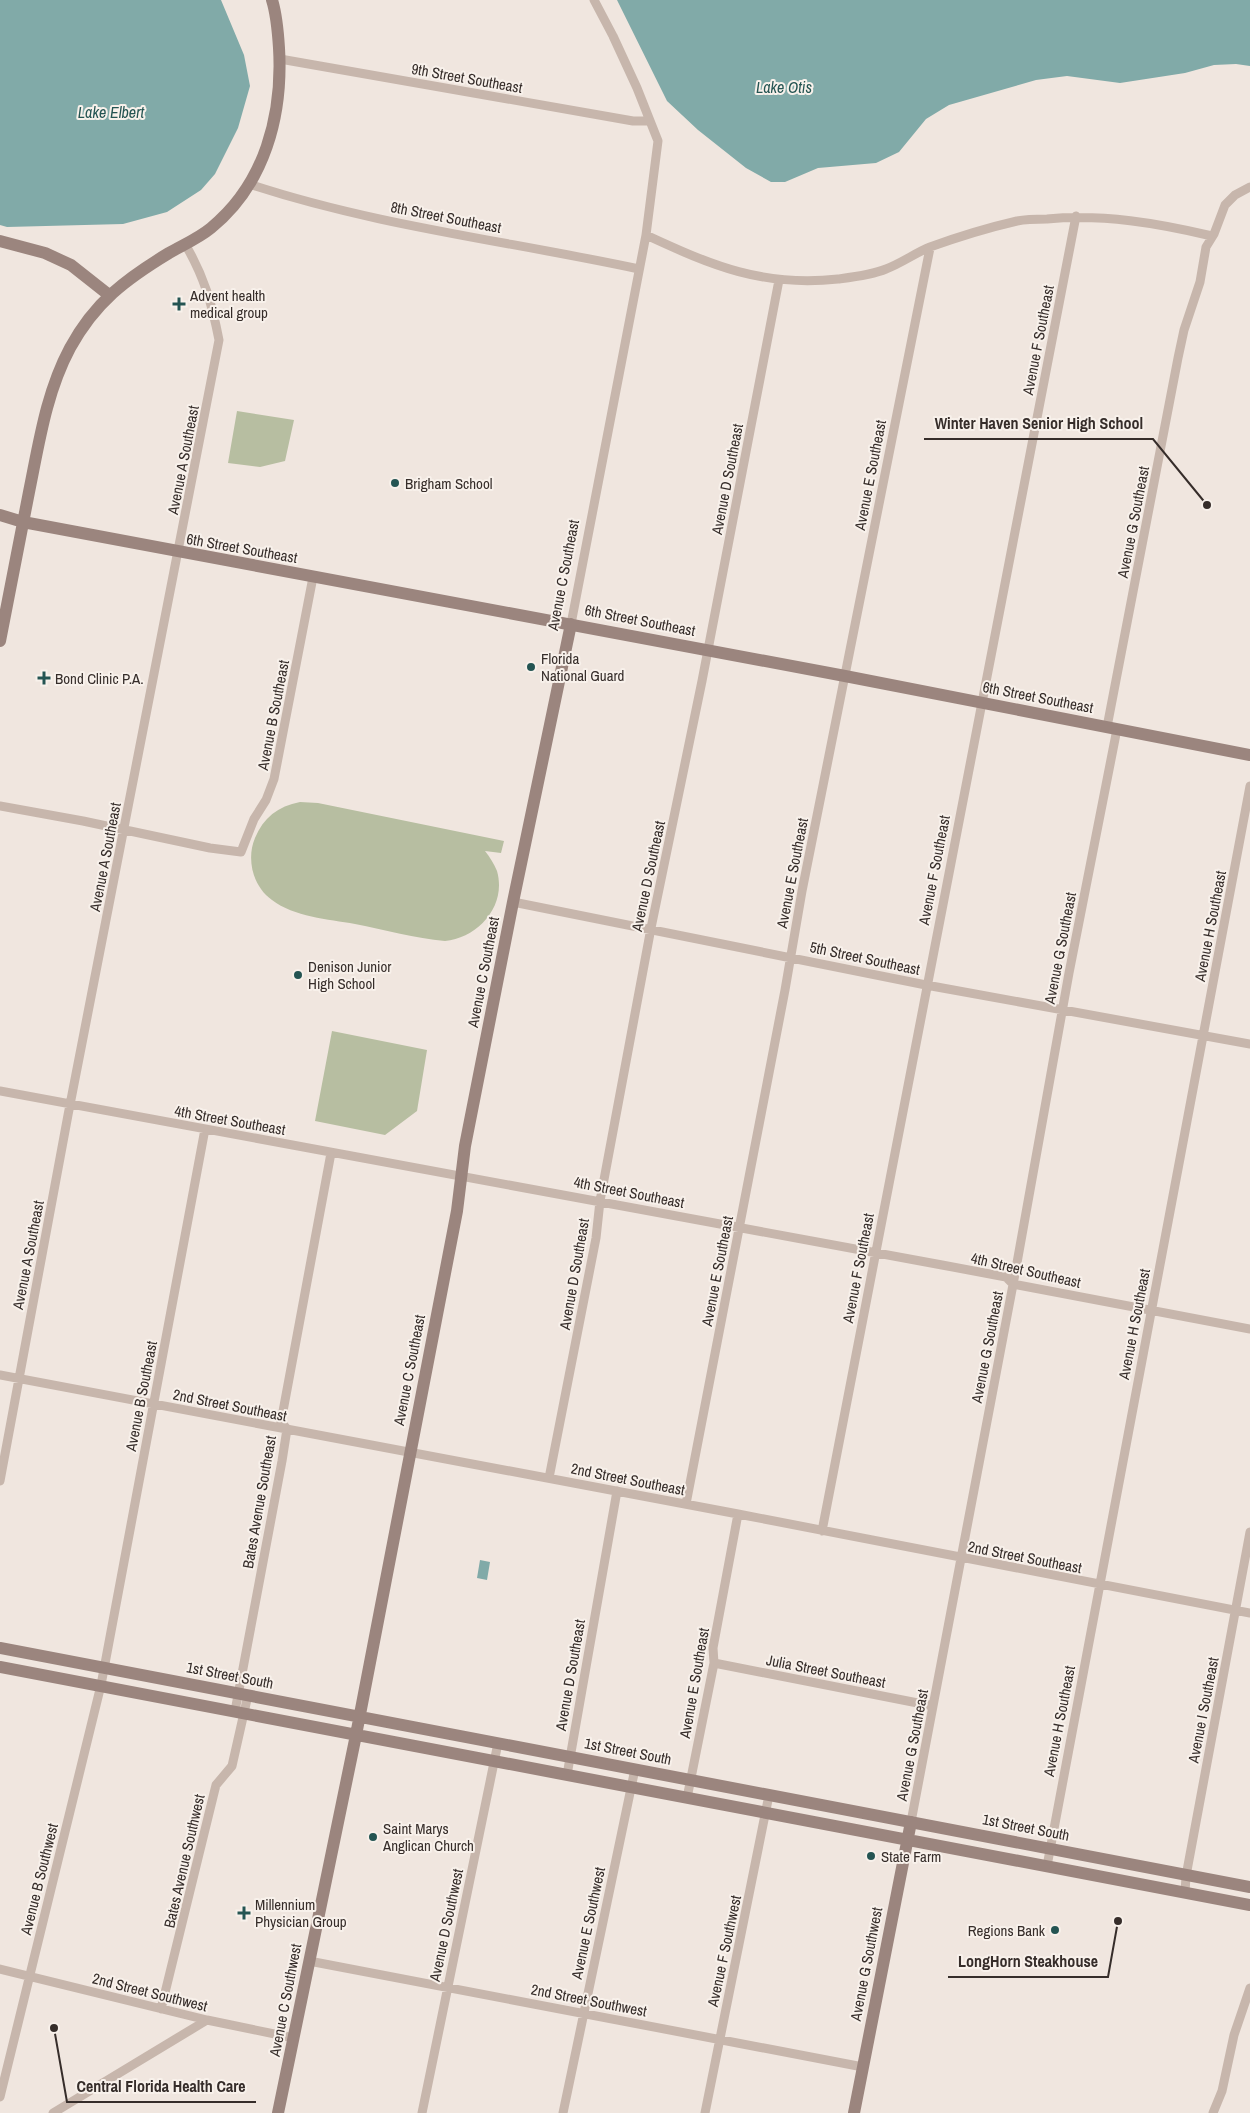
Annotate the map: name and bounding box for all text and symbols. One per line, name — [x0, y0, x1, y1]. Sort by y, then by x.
street label: 9th Street Southeast — [410, 58, 525, 98]
water label: Lake Otis — [756, 76, 813, 98]
water label: Lake Elbert — [78, 101, 145, 123]
street label: 8th Street Southeast — [389, 196, 504, 238]
street label: Avenue F Southeast — [1017, 283, 1059, 398]
place label: Advent health medical group — [189, 285, 268, 323]
marker: Advent health medical group — [172, 297, 186, 311]
street label: Avenue A Southeast — [162, 403, 204, 517]
callout: Winter Haven Senior High School — [924, 408, 1153, 439]
text: Winter Haven Senior High School — [935, 412, 1143, 434]
street label: Avenue E Southeast — [849, 417, 891, 533]
street label: Avenue D Southeast — [706, 421, 748, 537]
street label: Avenue G Southeast — [1112, 464, 1154, 581]
place label: Brigham School — [405, 473, 493, 494]
marker: Brigham School — [389, 477, 401, 489]
street label: Avenue C Southeast — [542, 517, 584, 633]
street label: 6th Street Southeast — [185, 528, 300, 568]
street label: 6th Street Southeast — [583, 599, 698, 641]
place label: Florida National Guard — [541, 648, 624, 686]
street label: Avenue B Southeast — [252, 657, 294, 773]
marker: Florida National Guard — [525, 661, 537, 673]
place label: Bond Clinic P.A. — [55, 668, 144, 689]
marker: Bond Clinic P.A. — [37, 671, 51, 685]
street label: 6th Street Southeast — [981, 676, 1096, 718]
street label: Avenue A Southeast — [84, 800, 126, 914]
street label: Avenue F Southeast — [913, 813, 955, 928]
street label: Avenue E Southeast — [771, 815, 813, 931]
street label: Avenue D Southeast — [626, 818, 670, 934]
street label: Avenue H Southeast — [1189, 868, 1231, 984]
street label: Avenue G Southeast — [1039, 890, 1081, 1007]
street label: Avenue C Southeast — [462, 914, 504, 1030]
street label: 5th Street Southeast — [808, 936, 923, 980]
place label: Denison Junior High School — [308, 956, 391, 994]
marker: Denison Junior High School — [292, 969, 304, 981]
street label: 4th Street Southeast — [173, 1100, 288, 1140]
street label: 4th Street Southeast — [572, 1171, 687, 1213]
street label: Avenue A Southeast — [7, 1198, 49, 1312]
street label: Avenue F Southeast — [837, 1211, 879, 1326]
street label: Avenue E Southeast — [696, 1213, 738, 1329]
street label: Avenue D Southeast — [554, 1216, 594, 1332]
street label: 4th Street Southeast — [969, 1247, 1084, 1293]
street label: Avenue H Southeast — [1113, 1266, 1155, 1382]
street label: Avenue G Southeast — [966, 1289, 1008, 1406]
street label: Avenue C Southeast — [388, 1312, 430, 1428]
street label: Avenue B Southeast — [120, 1338, 162, 1454]
street label: 2nd Street Southeast — [171, 1384, 289, 1426]
street label: Bates Avenue Southeast — [237, 1433, 281, 1570]
street label: 2nd Street Southeast — [569, 1458, 687, 1500]
street label: 2nd Street Southeast — [966, 1536, 1084, 1578]
street label: Avenue D Southeast — [550, 1617, 590, 1733]
street label: Avenue E Southeast — [674, 1625, 714, 1741]
street label: Julia Street Southeast — [765, 1649, 888, 1693]
street label: Avenue I Southeast — [1182, 1655, 1224, 1766]
street label: 1st Street South — [185, 1656, 275, 1694]
street label: Avenue H Southeast — [1038, 1663, 1080, 1779]
street label: Avenue G Southeast — [891, 1687, 933, 1804]
street label: 1st Street South — [583, 1732, 673, 1770]
street label: Bates Avenue Southwest — [158, 1792, 210, 1930]
street label: 1st Street South — [981, 1808, 1071, 1846]
place label: Saint Marys Anglican Church — [382, 1818, 474, 1856]
street label: Avenue B Southwest — [15, 1821, 63, 1938]
marker: Saint Marys Anglican Church — [367, 1831, 379, 1843]
place label: State Farm — [881, 1846, 941, 1867]
marker: State Farm — [865, 1850, 877, 1862]
street label: Avenue E Southwest — [566, 1865, 610, 1982]
street label: Avenue D Southwest — [424, 1866, 468, 1984]
street label: Avenue F Southwest — [702, 1893, 746, 2010]
place label: Millennium Physician Group — [255, 1894, 347, 1932]
street label: Avenue G Southwest — [844, 1905, 887, 2024]
marker: Millennium Physician Group — [237, 1906, 251, 1920]
place label: Regions Bank — [968, 1920, 1046, 1941]
marker: Regions Bank — [1049, 1924, 1061, 1936]
street label: Avenue C Southwest — [264, 1941, 306, 2059]
callout: LongHorn Steakhouse — [948, 1946, 1108, 1977]
text: LongHorn Steakhouse — [958, 1950, 1098, 1972]
street label: 2nd Street Southwest — [90, 1968, 210, 2017]
street label: 2nd Street Southwest — [529, 1978, 649, 2022]
callout: Central Florida Health Care — [67, 2071, 256, 2102]
text: Central Florida Health Care — [76, 2075, 246, 2097]

